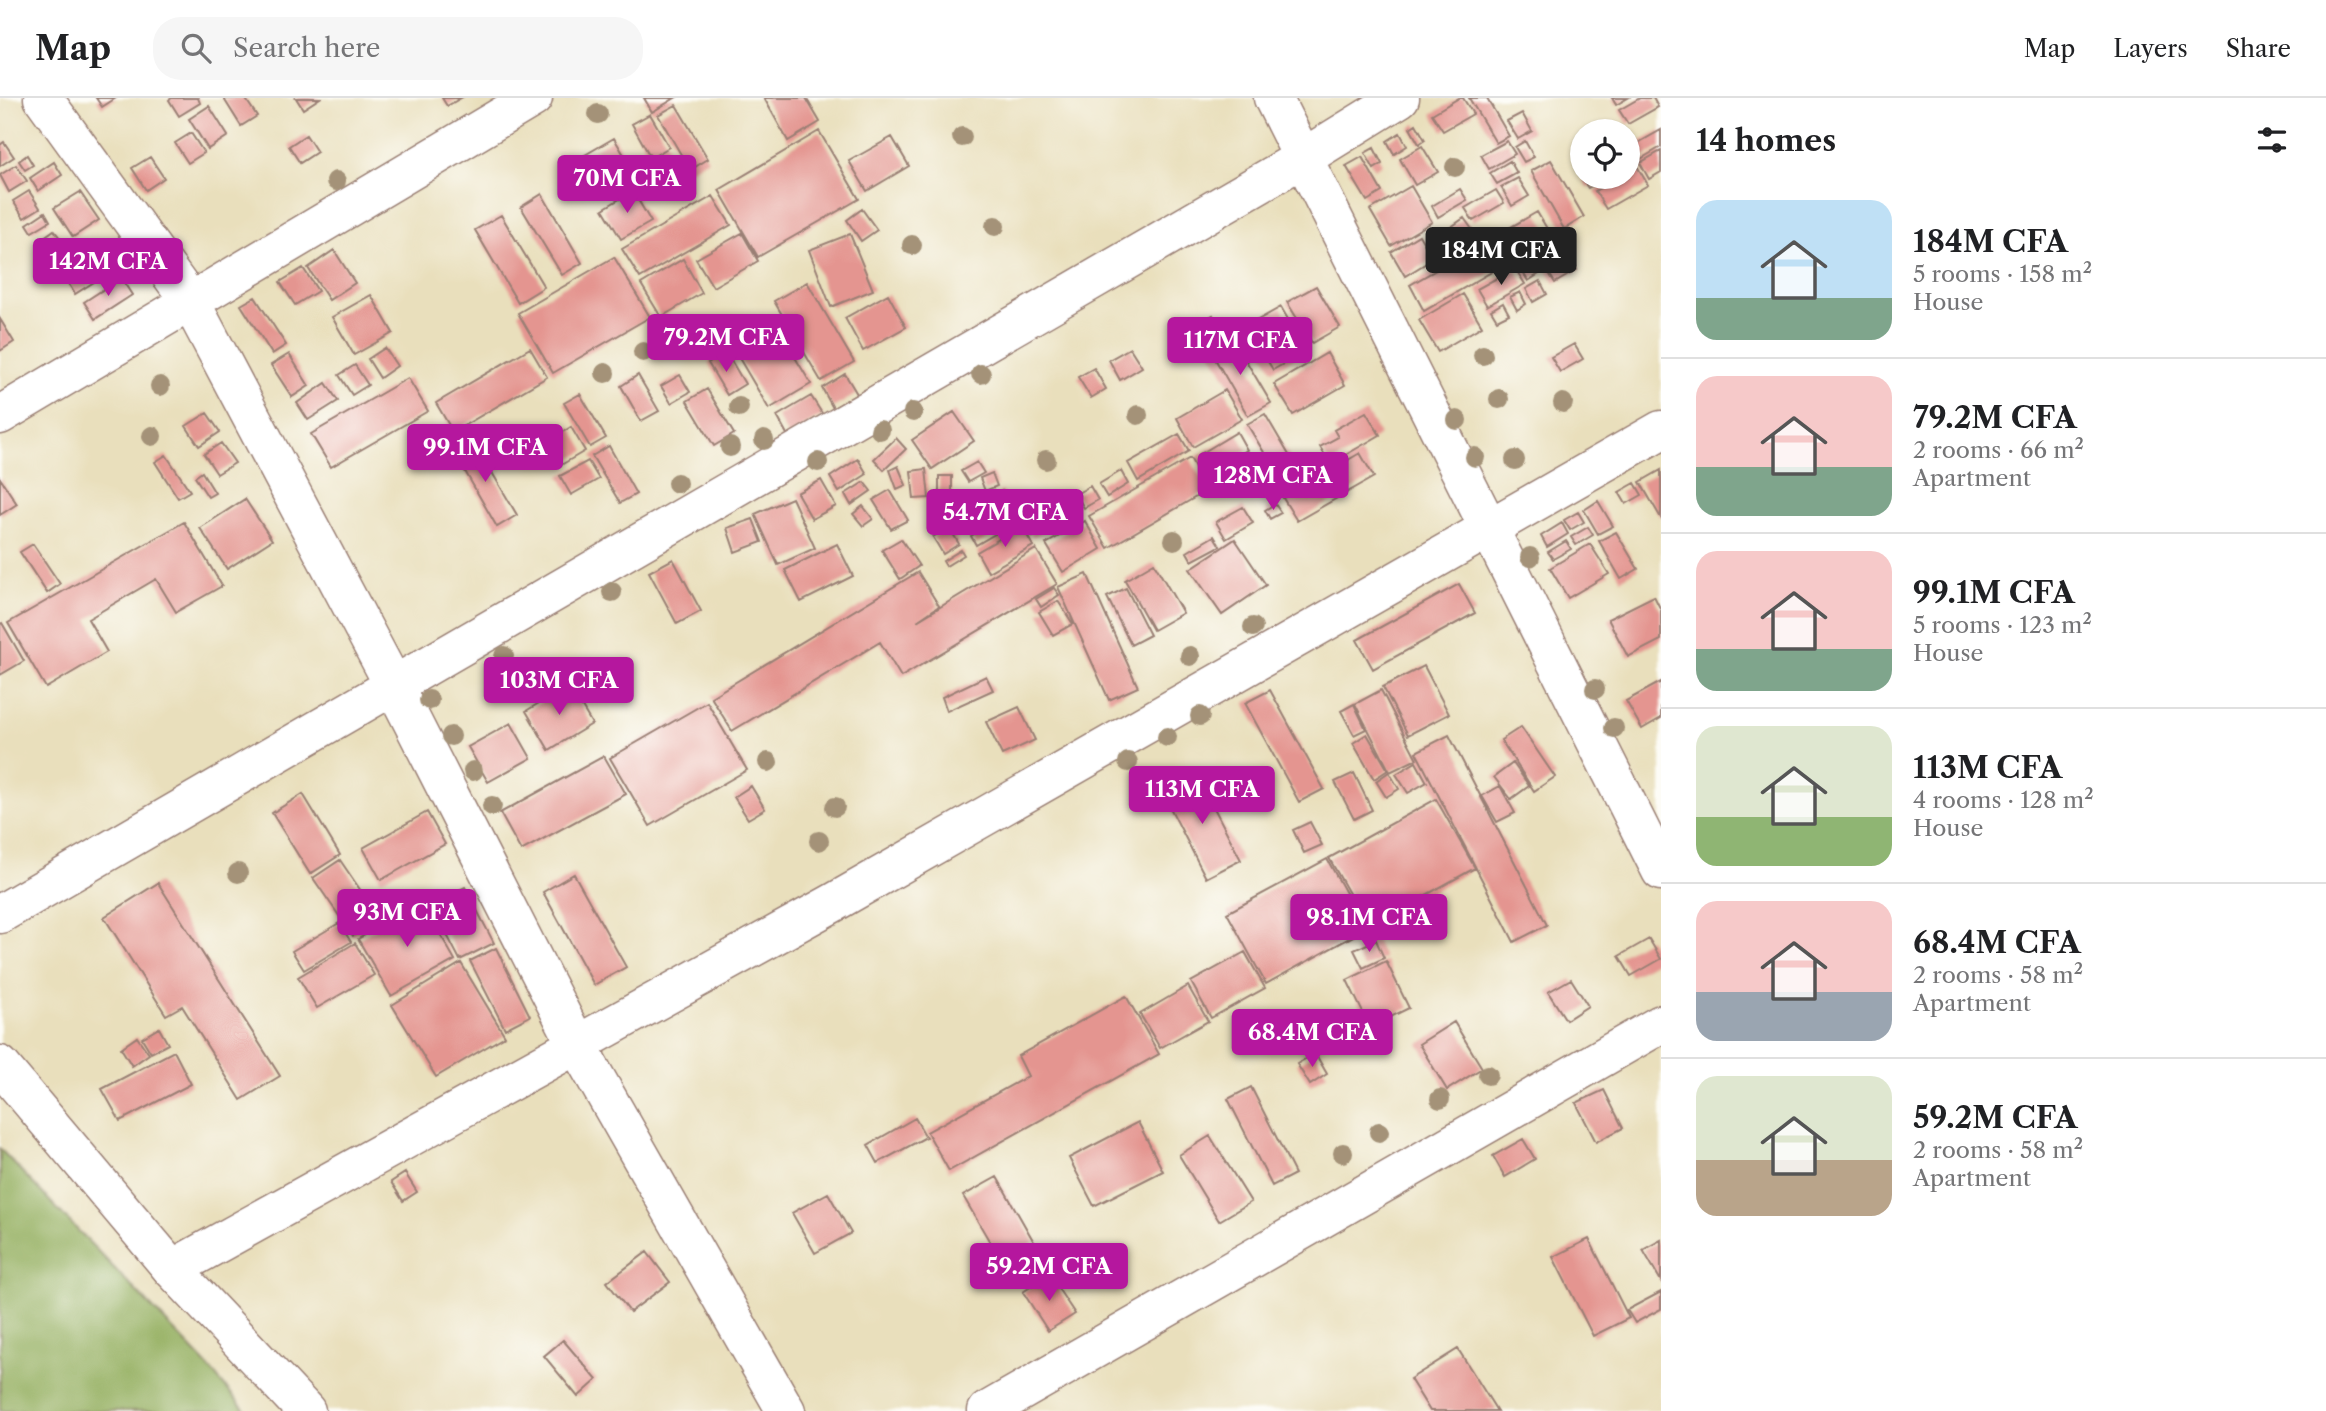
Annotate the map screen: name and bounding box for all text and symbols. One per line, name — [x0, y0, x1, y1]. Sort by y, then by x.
search box — [153, 17, 643, 80]
text: Map — [35, 28, 111, 69]
icon: search — [177, 29, 215, 67]
text: Search here — [233, 32, 380, 64]
text: Map — [2024, 34, 2075, 63]
text: Layers — [2113, 34, 2188, 63]
text: Share — [2226, 34, 2291, 63]
map controls — [1570, 119, 1640, 189]
button: locate — [1570, 119, 1640, 189]
icon: filters — [2253, 121, 2291, 159]
text: 14 homes — [1696, 122, 1836, 159]
pin: 70M CFA — [562, 156, 692, 215]
text: 70M CFA — [573, 164, 681, 192]
text: 184M CFA — [1913, 223, 2068, 260]
pin: 184M CFA — [1429, 228, 1573, 287]
icon: home — [1752, 228, 1836, 312]
text: 184M CFA — [1442, 236, 1560, 264]
pin: 142M CFA — [36, 238, 180, 298]
text: 142M CFA — [49, 247, 167, 275]
text: 5 rooms · 158 m² — [1913, 260, 2092, 288]
text: House — [1913, 288, 1983, 316]
pin: 79.2M CFA — [646, 314, 806, 374]
pin: 117M CFA — [1168, 317, 1312, 377]
text: 79.2M CFA — [663, 323, 789, 351]
text: 117M CFA — [1183, 326, 1297, 354]
text: 79.2M CFA — [1913, 399, 2077, 436]
icon: home — [1752, 404, 1836, 488]
pin: 99.1M CFA — [405, 424, 565, 484]
text: 99.1M CFA — [423, 433, 547, 461]
text: 2 rooms · 66 m² — [1913, 436, 2084, 464]
pin: 128M CFA — [1201, 452, 1345, 512]
text: 128M CFA — [1214, 461, 1332, 489]
text: Apartment — [1913, 464, 2031, 492]
pin: 54.7M CFA — [925, 490, 1085, 549]
text: 54.7M CFA — [942, 498, 1068, 526]
text: 99.1M CFA — [1913, 574, 2075, 611]
icon: home — [1752, 579, 1836, 663]
text: 5 rooms · 123 m² — [1913, 611, 2092, 639]
text: House — [1913, 639, 1983, 667]
pin: 103M CFA — [487, 658, 631, 717]
text: 103M CFA — [500, 666, 618, 694]
text: 113M CFA — [1913, 749, 2062, 786]
icon: home — [1752, 754, 1836, 838]
pin: 113M CFA — [1130, 766, 1274, 826]
text: 113M CFA — [1145, 775, 1259, 803]
text: 4 rooms · 128 m² — [1913, 786, 2094, 814]
text: House — [1913, 814, 1983, 842]
pin: 93M CFA — [342, 890, 472, 949]
pin: 98.1M CFA — [1289, 894, 1449, 954]
text: 93M CFA — [353, 898, 461, 926]
text: 98.1M CFA — [1306, 903, 1432, 931]
text: 68.4M CFA — [1913, 924, 2081, 961]
icon: home — [1752, 929, 1836, 1013]
text: 2 rooms · 58 m² — [1913, 961, 2083, 989]
text: Apartment — [1913, 989, 2031, 1017]
pin: 68.4M CFA — [1232, 1010, 1392, 1069]
text: 68.4M CFA — [1248, 1018, 1376, 1046]
text: 59.2M CFA — [1913, 1099, 2078, 1136]
icon: home — [1752, 1104, 1836, 1188]
text: 2 rooms · 58 m² — [1913, 1136, 2083, 1164]
text: Apartment — [1913, 1164, 2031, 1192]
pin: 59.2M CFA — [969, 1244, 1129, 1303]
text: 59.2M CFA — [986, 1252, 1112, 1280]

